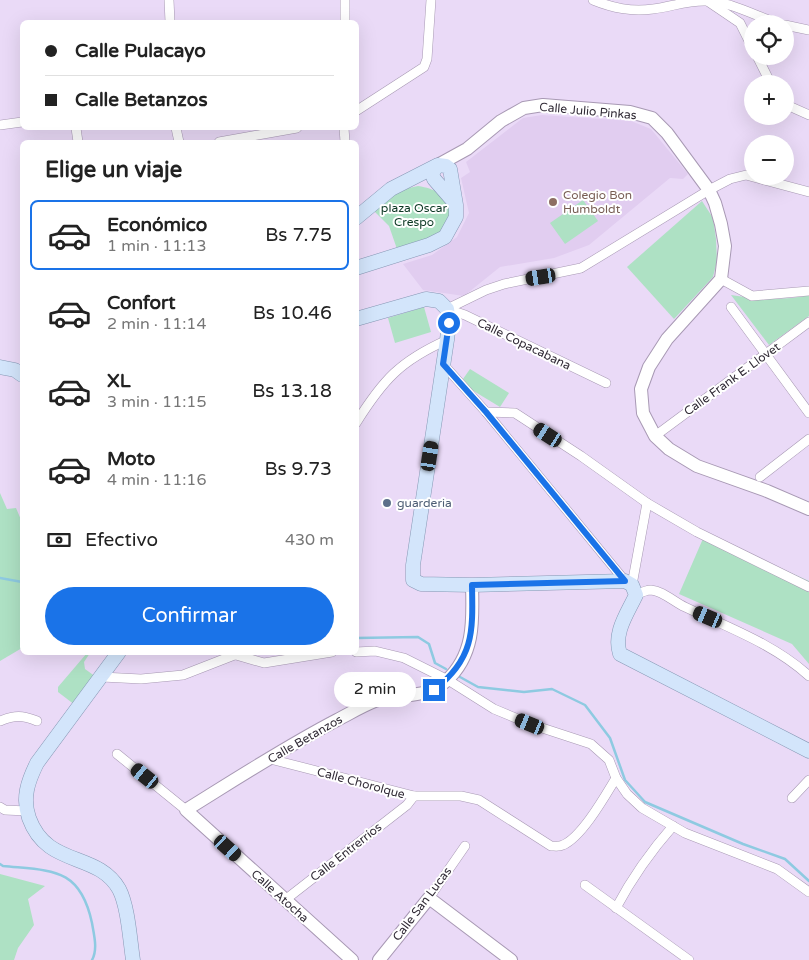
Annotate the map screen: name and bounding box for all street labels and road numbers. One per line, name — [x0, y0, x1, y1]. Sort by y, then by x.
street label: Calle Julio Pinkas — [539, 100, 637, 122]
street label: Calle Copacabana — [475, 315, 573, 373]
street label: Calle Frank E. Llovet — [681, 339, 783, 418]
street label: Calle Betanzos — [265, 712, 345, 766]
street label: Calle Chorolque — [316, 765, 407, 801]
street label: Calle Entrerríos — [308, 820, 385, 884]
street label: Calle San Lucas — [390, 864, 454, 944]
street label: Calle Atocha — [249, 867, 311, 925]

